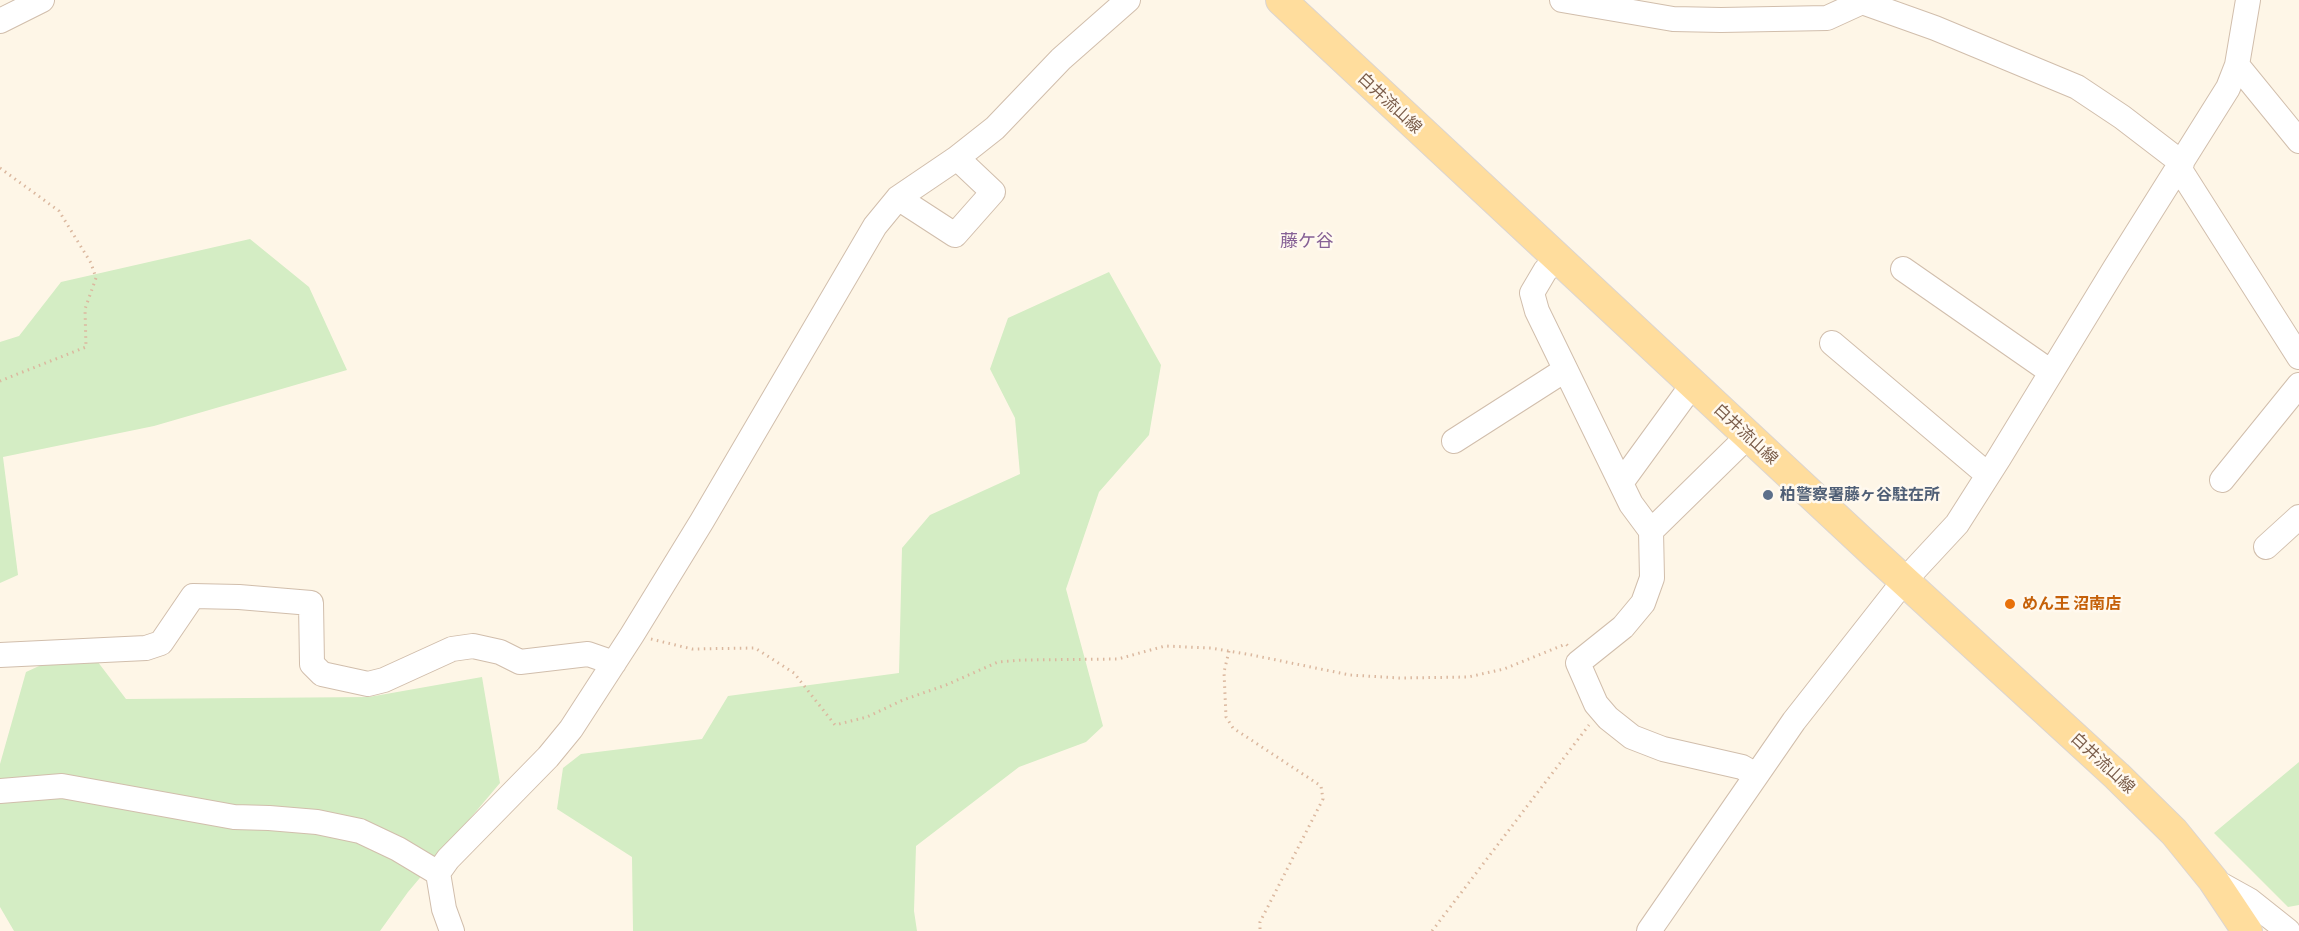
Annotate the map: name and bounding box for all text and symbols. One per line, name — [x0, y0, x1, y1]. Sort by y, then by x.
street label: 白井流山線 — [1354, 69, 1426, 137]
district label: 藤ケ谷 — [1280, 230, 1334, 252]
street label: 白井流山線 — [1710, 400, 1782, 468]
place label: 柏警察署藤ヶ谷駐在所 — [1780, 485, 1940, 505]
marker: 柏警察署藤ヶ谷駐在所 — [1761, 488, 1775, 502]
place label: めん王 沼南店 — [2022, 594, 2121, 614]
marker: めん王 沼南店 — [2003, 597, 2017, 611]
street label: 白井流山線 — [2067, 729, 2139, 797]

